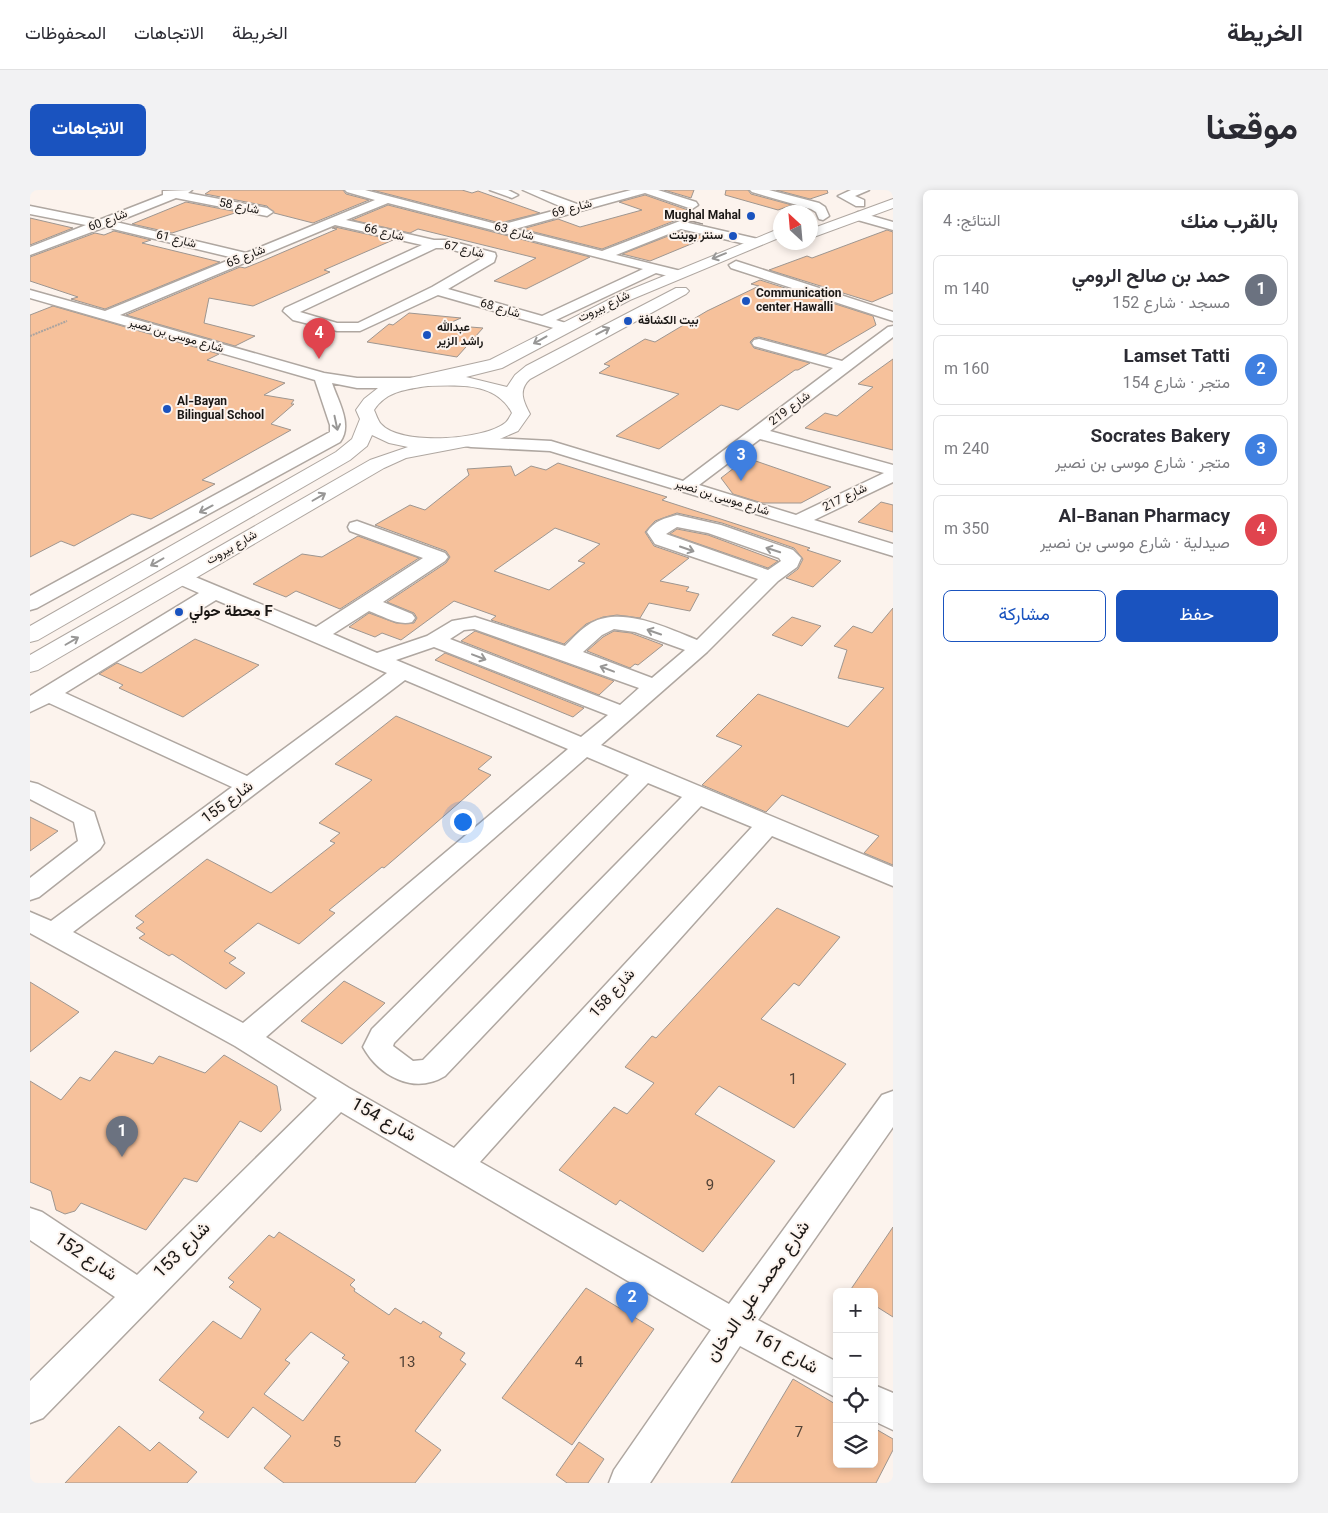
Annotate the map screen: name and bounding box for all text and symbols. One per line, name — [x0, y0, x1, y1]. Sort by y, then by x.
text: الخريطة — [1227, 16, 1303, 54]
text: المحفوظات — [25, 21, 106, 49]
text: الاتجاهات — [134, 21, 204, 49]
text: الخريطة — [232, 21, 288, 49]
text: موقعنا — [1205, 103, 1298, 158]
button: الاتجاهات — [30, 104, 146, 156]
street label: شارع 58 — [217, 194, 261, 220]
street label: شارع 69 — [550, 195, 594, 223]
street label: شارع 60 — [86, 205, 130, 237]
north arrow — [773, 205, 818, 250]
text: بالقرب منك — [1181, 206, 1278, 239]
place label: Mughal Mahal — [664, 207, 741, 225]
marker: Mughal Mahal — [745, 210, 757, 222]
text: النتائج: 4 — [943, 210, 1001, 235]
street label: شارع 63 — [492, 218, 536, 246]
street label: شارع 66 — [362, 220, 406, 246]
street label: شارع 61 — [154, 226, 198, 254]
place label: سنتر بوينت — [669, 227, 723, 245]
marker: سنتر بوينت — [727, 230, 739, 242]
street label: شارع 67 — [442, 237, 486, 263]
street label: شارع 65 — [224, 241, 268, 273]
one-way arrow — [712, 252, 727, 262]
text: حمد بن صالح الرومي — [1072, 263, 1230, 292]
text: 140 m — [944, 278, 989, 303]
text: 1 — [1256, 278, 1266, 303]
place label: Communication center Hawalli — [756, 285, 842, 317]
street label: شارع بيروت — [575, 287, 633, 327]
text: مسجد · شارع 152 — [1112, 292, 1230, 317]
street label: شارع 68 — [478, 295, 522, 323]
marker: Communication center Hawalli — [740, 295, 752, 307]
place label: بيت الكشافة — [638, 312, 699, 330]
street label: شارع موسى بن نصير — [125, 314, 226, 358]
marker: بيت الكشافة — [622, 315, 634, 327]
pin: 4 — [303, 318, 335, 359]
place label: عبدالله راشد الزير — [436, 319, 483, 351]
one-way arrow — [595, 326, 610, 335]
marker: عبدالله راشد الزير — [421, 329, 433, 341]
one-way arrow — [533, 336, 548, 345]
text: Lamset Tatti — [1123, 343, 1230, 372]
text: 160 m — [944, 358, 989, 383]
text: 2 — [1256, 358, 1266, 383]
text: متجر · شارع 154 — [1122, 372, 1230, 397]
street label: شارع 219 — [766, 387, 814, 431]
place label: Al-Bayan Bilingual School — [177, 393, 264, 425]
marker: Al-Bayan Bilingual School — [161, 403, 173, 415]
one-way arrow — [332, 415, 341, 431]
text: Socrates Bakery — [1090, 423, 1230, 452]
text: 240 m — [944, 438, 989, 463]
text: 3 — [1256, 438, 1266, 463]
pin: 3 — [725, 440, 757, 481]
text: متجر · شارع موسى بن نصير — [1055, 452, 1230, 477]
street label: شارع موسى بن نصير — [671, 475, 772, 521]
street label: شارع 217 — [820, 479, 870, 517]
one-way arrow — [311, 492, 325, 502]
text: Al-Banan Pharmacy — [1058, 503, 1230, 532]
one-way arrow — [199, 504, 214, 514]
text: 350 m — [944, 518, 989, 543]
text: 4 — [1256, 518, 1266, 543]
street label: شارع بيروت — [203, 526, 261, 570]
text: صيدلية · شارع موسى بن نصير — [1040, 532, 1230, 557]
one-way arrow — [765, 544, 781, 554]
one-way arrow — [679, 545, 695, 554]
one-way arrow — [150, 558, 164, 568]
button: مشاركة — [943, 590, 1106, 642]
button: حفظ — [1116, 590, 1278, 642]
place label: محطة حولي F — [189, 601, 273, 624]
marker: محطة حولي F — [173, 606, 185, 618]
one-way arrow — [647, 627, 662, 636]
one-way arrow — [65, 635, 79, 645]
one-way arrow — [471, 653, 486, 663]
one-way arrow — [600, 664, 616, 673]
street label: شارع 155 — [197, 776, 259, 830]
your location — [450, 809, 476, 835]
street label: شارع 158 — [585, 964, 642, 1024]
house number: 1 — [789, 1069, 797, 1092]
street label: شارع 154 — [345, 1091, 421, 1151]
pin: 1 — [106, 1116, 138, 1157]
house number: 9 — [706, 1175, 714, 1198]
street label: شارع 153 — [148, 1216, 218, 1286]
street label: شارع محمد علي الدخان — [700, 1216, 818, 1368]
street label: شارع 152 — [48, 1226, 122, 1290]
pin: 2 — [616, 1282, 648, 1323]
map controls — [833, 1288, 878, 1468]
button: + — [833, 1288, 878, 1333]
street label: شارع 161 — [747, 1323, 823, 1383]
button: − — [833, 1333, 878, 1378]
house number: 13 — [399, 1352, 415, 1375]
house number: 4 — [575, 1352, 584, 1375]
button: locate — [833, 1378, 878, 1423]
house number: 7 — [795, 1422, 803, 1445]
button: layers — [833, 1423, 878, 1468]
house number: 5 — [333, 1432, 341, 1455]

